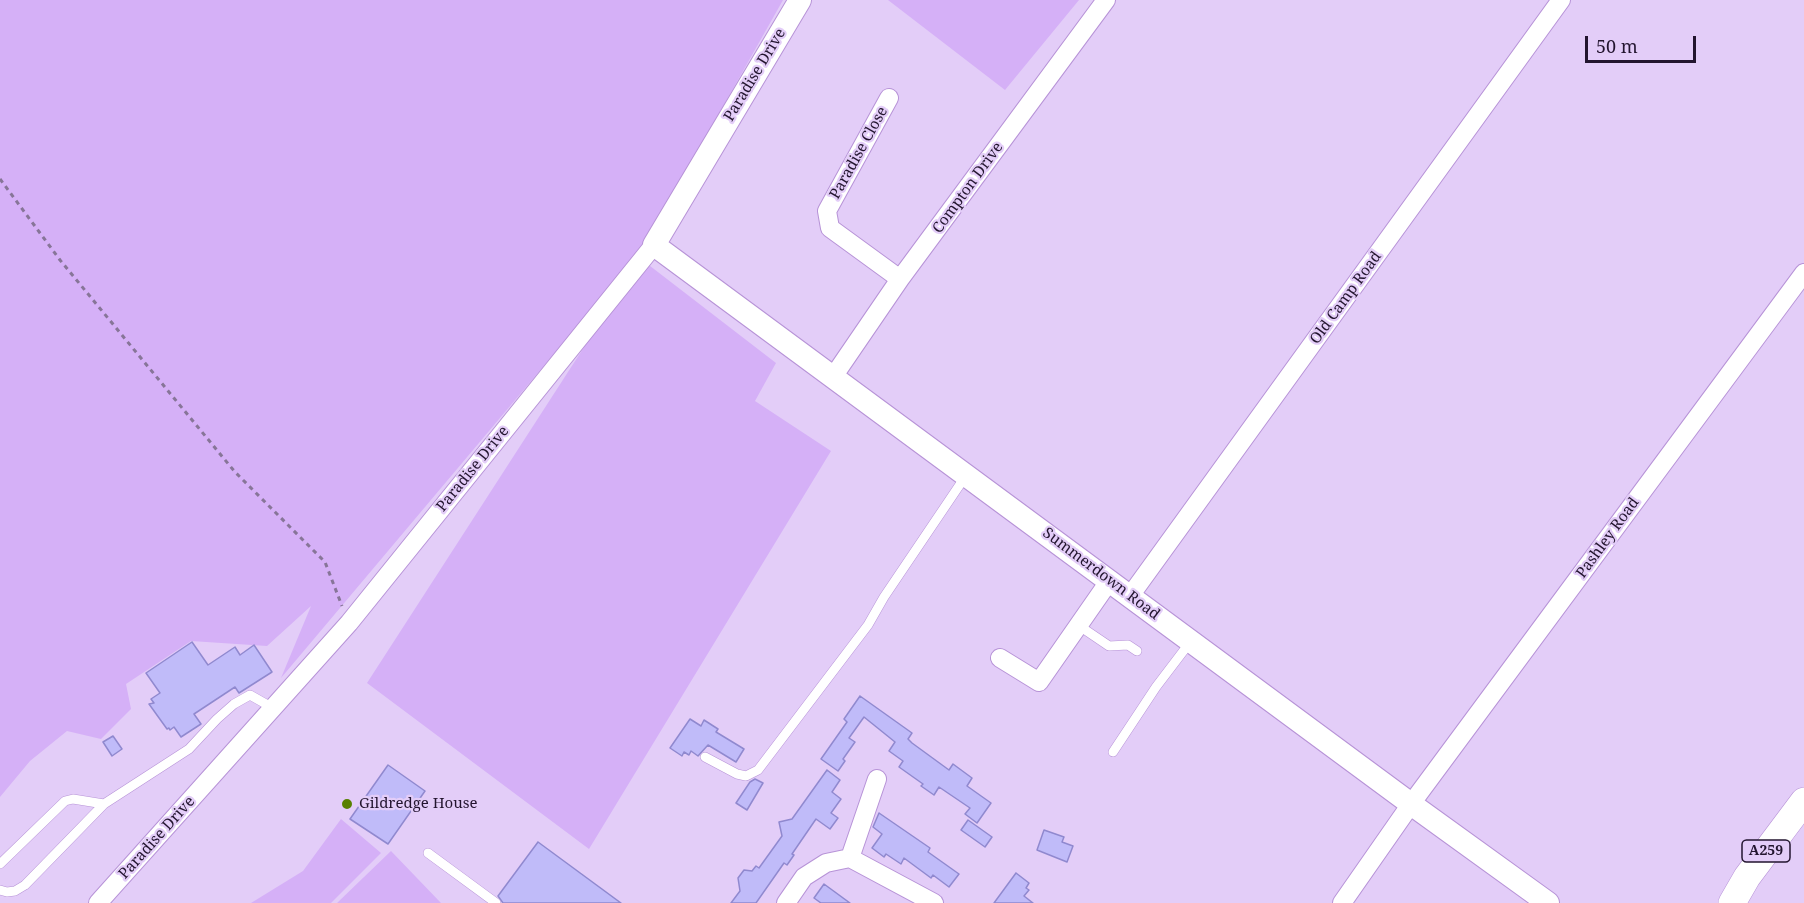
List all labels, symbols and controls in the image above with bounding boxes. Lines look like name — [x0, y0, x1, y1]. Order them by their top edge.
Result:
scale bar — [1588, 24, 1699, 62]
street label: Paradise Drive — [720, 25, 790, 125]
text: 50 m — [1596, 34, 1638, 58]
street label: Paradise Close — [826, 104, 892, 202]
street label: Compton Drive — [929, 139, 1007, 237]
street label: Old Camp Road — [1306, 248, 1386, 348]
street label: Paradise Drive — [433, 423, 513, 515]
street label: Pashley Road — [1573, 494, 1643, 582]
street label: Summerdown Road — [1039, 524, 1163, 624]
street label: Paradise Drive — [115, 793, 199, 883]
place label: Gildredge House — [359, 795, 478, 813]
marker: Gildredge House — [340, 797, 354, 811]
road number: A259 — [1742, 840, 1790, 862]

